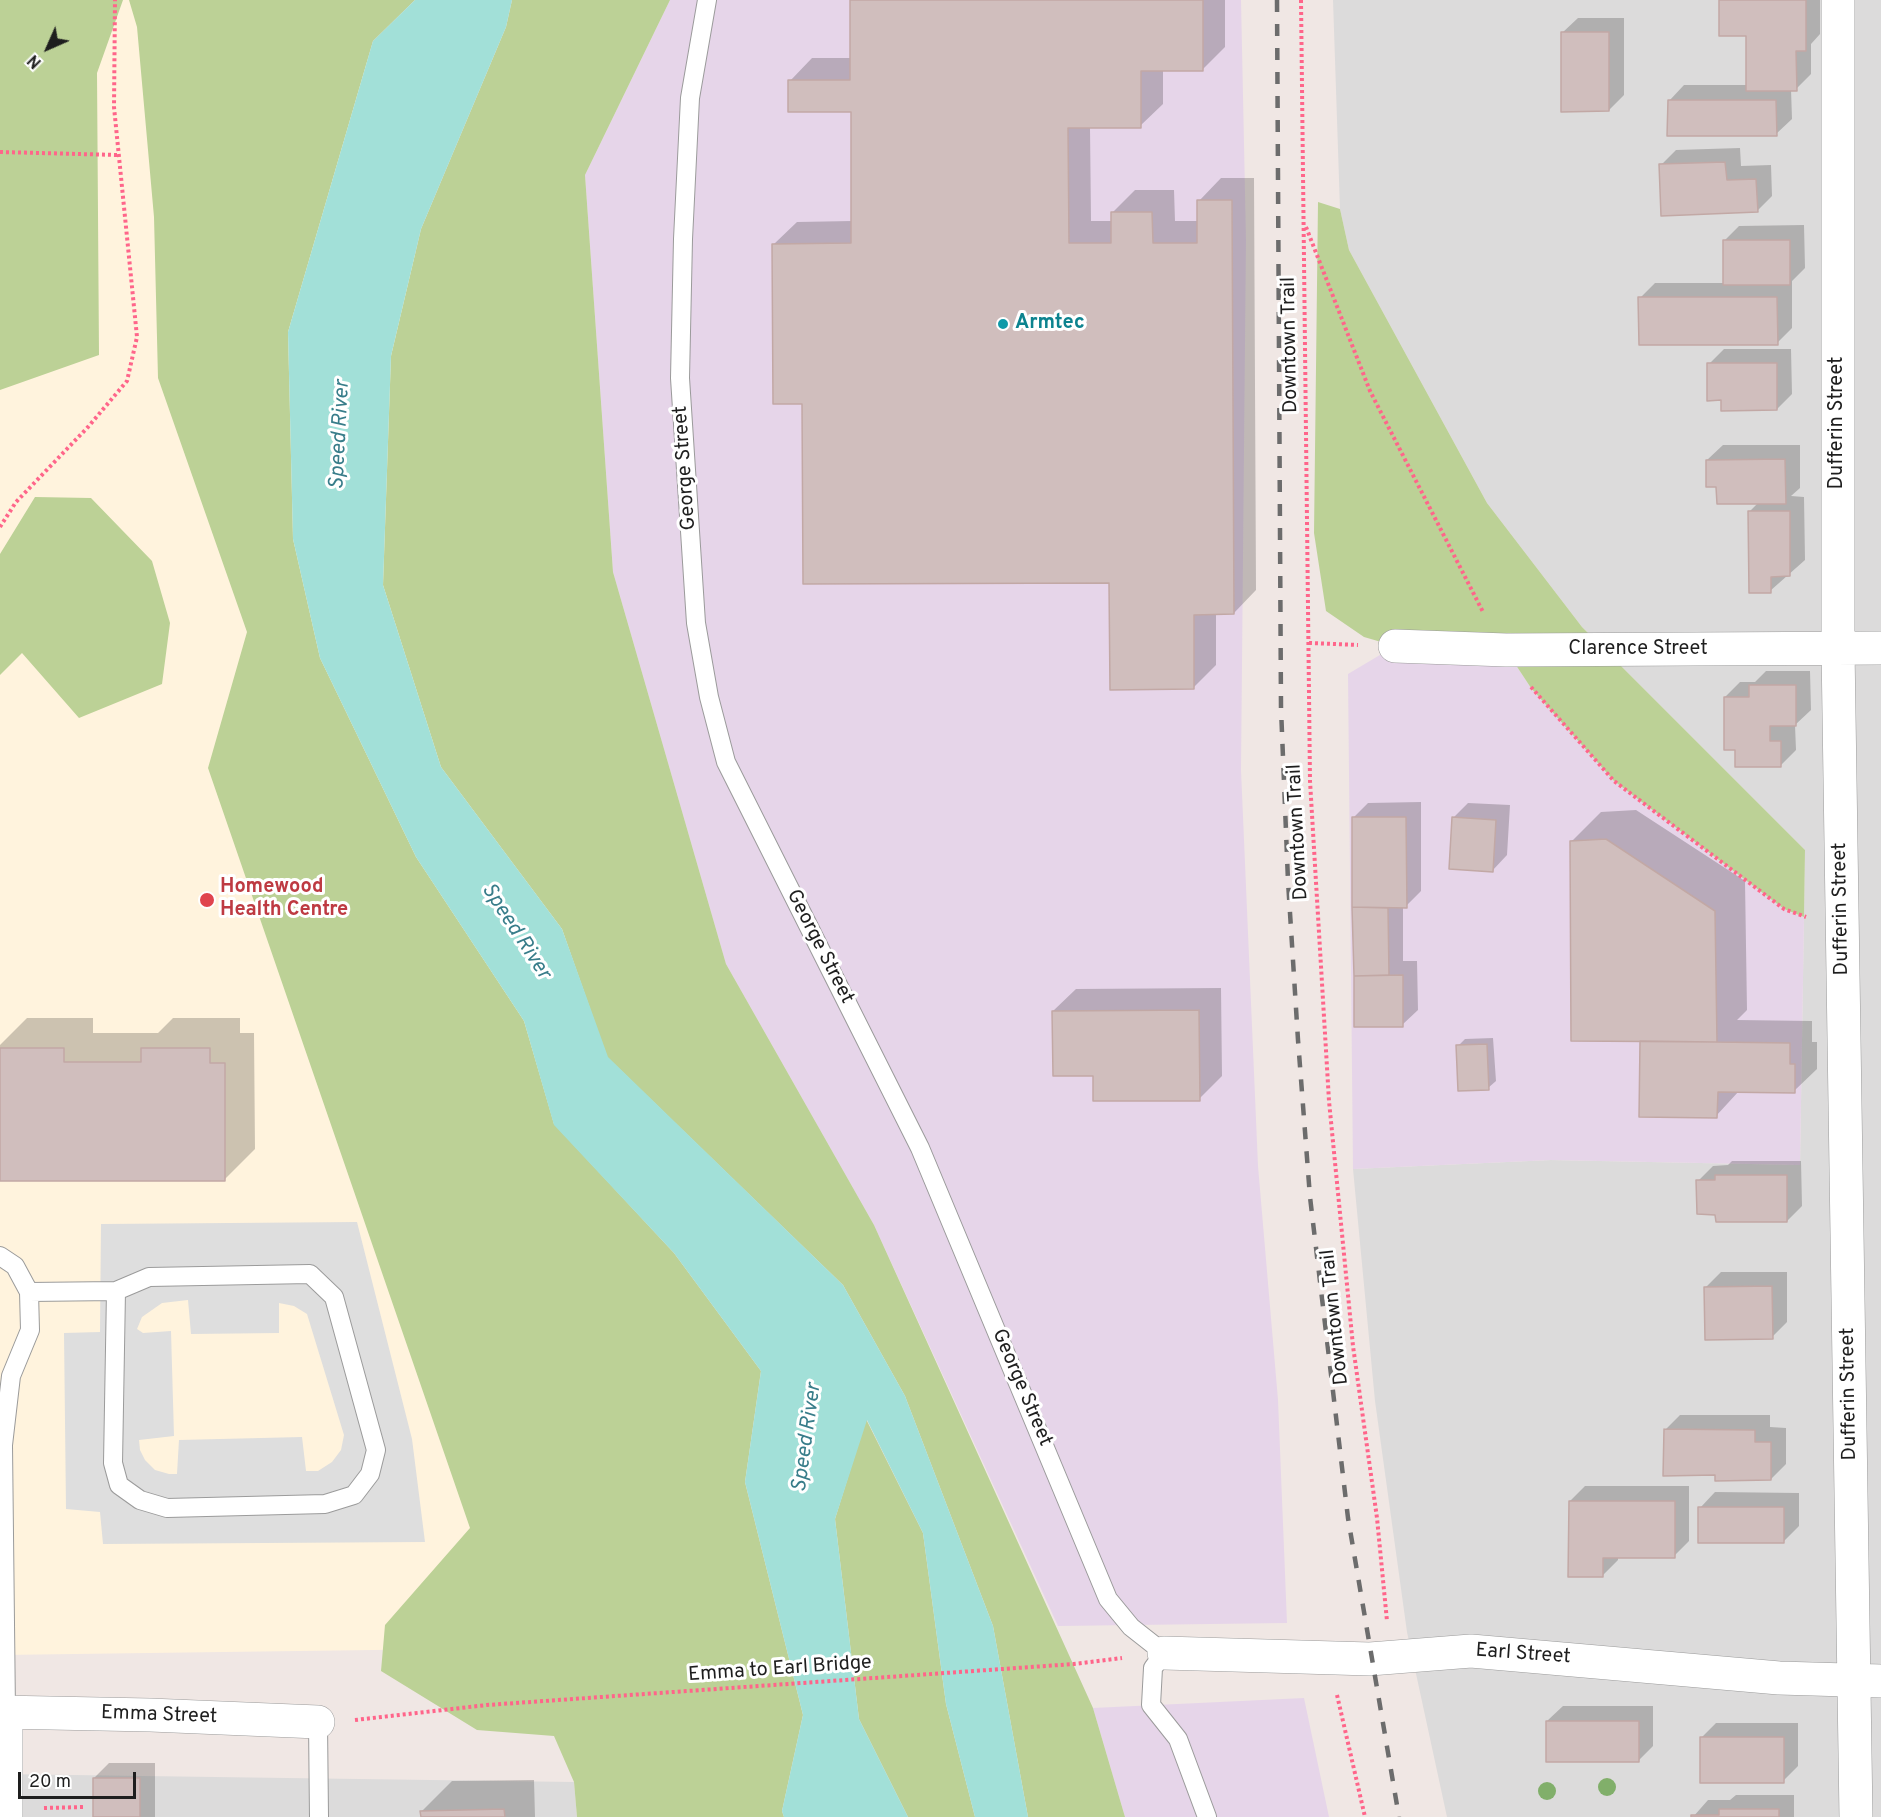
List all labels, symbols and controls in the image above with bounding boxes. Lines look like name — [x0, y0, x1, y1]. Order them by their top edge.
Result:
north arrow — [18, 18, 78, 78]
text: N — [24, 50, 46, 72]
street label: Downtown Trail — [1278, 277, 1304, 413]
place label: Armtec — [1015, 312, 1085, 336]
marker: Armtec — [996, 317, 1010, 331]
street label: Dufferin Street — [1826, 356, 1850, 490]
water label: Speed River — [326, 380, 356, 490]
street label: George Street — [670, 405, 702, 531]
street label: Clarence Street — [1568, 638, 1708, 662]
street label: Downtown Trail — [1283, 763, 1315, 901]
street label: Dufferin Street — [1829, 842, 1855, 976]
place label: Homewood Health Centre — [220, 876, 348, 923]
water label: Speed River — [475, 879, 555, 985]
street label: George Street — [780, 886, 858, 1008]
marker: Homewood Health Centre — [198, 891, 216, 909]
street label: Downtown Trail — [1317, 1248, 1355, 1386]
street label: George Street — [986, 1326, 1056, 1450]
street label: Dufferin Street — [1837, 1327, 1863, 1461]
water label: Speed River — [788, 1382, 828, 1494]
street label: Earl Street — [1475, 1640, 1571, 1670]
street label: Emma to Earl Bridge — [687, 1652, 873, 1688]
street label: Emma Street — [100, 1702, 218, 1730]
scale bar — [21, 1760, 140, 1798]
text: 20 m — [29, 1771, 71, 1794]

